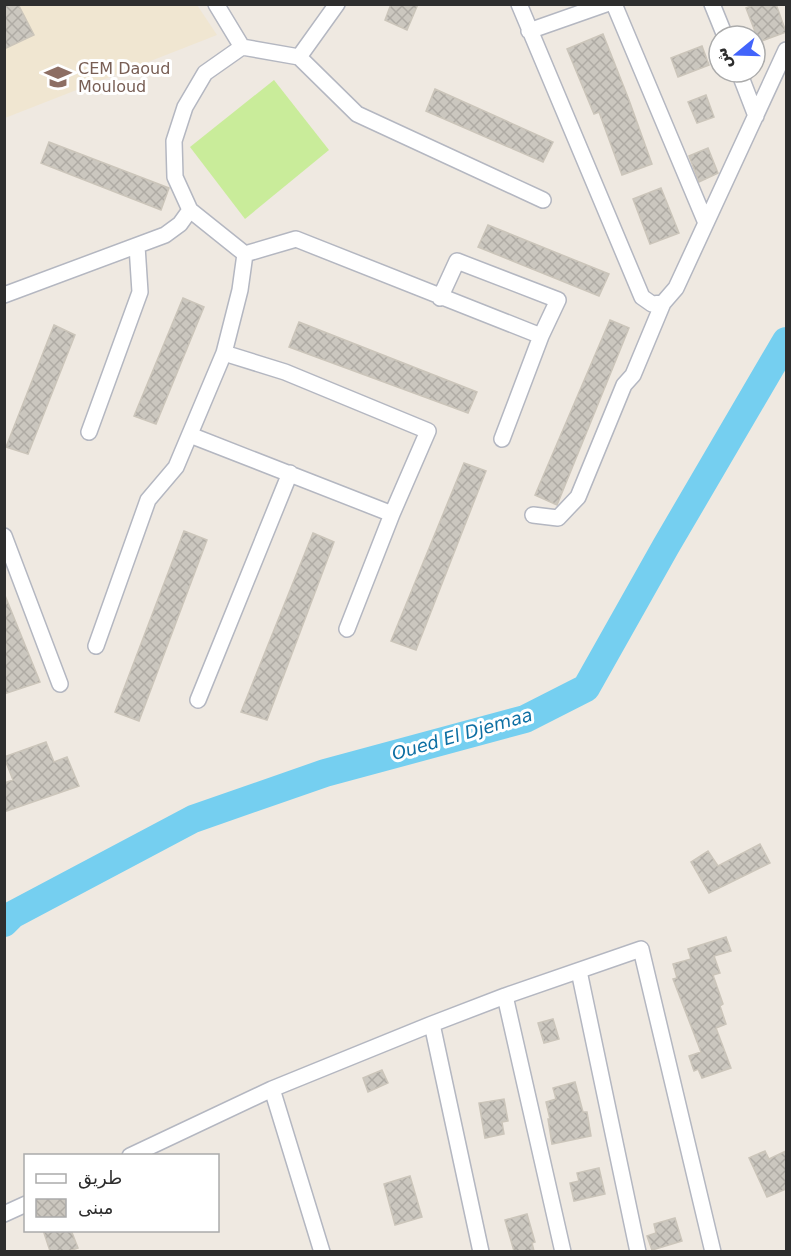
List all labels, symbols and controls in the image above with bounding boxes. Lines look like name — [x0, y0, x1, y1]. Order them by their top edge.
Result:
north arrow — [707, 24, 767, 84]
text: ش — [711, 45, 736, 72]
place label: CEM Daoud Mouloud — [78, 59, 170, 96]
school or university icon: CEM Daoud Mouloud — [43, 62, 73, 92]
water label: Oued El Djemaa — [389, 704, 535, 764]
legend — [24, 1154, 219, 1232]
text: طريق — [78, 1167, 122, 1189]
text: مبنى — [78, 1197, 114, 1218]

